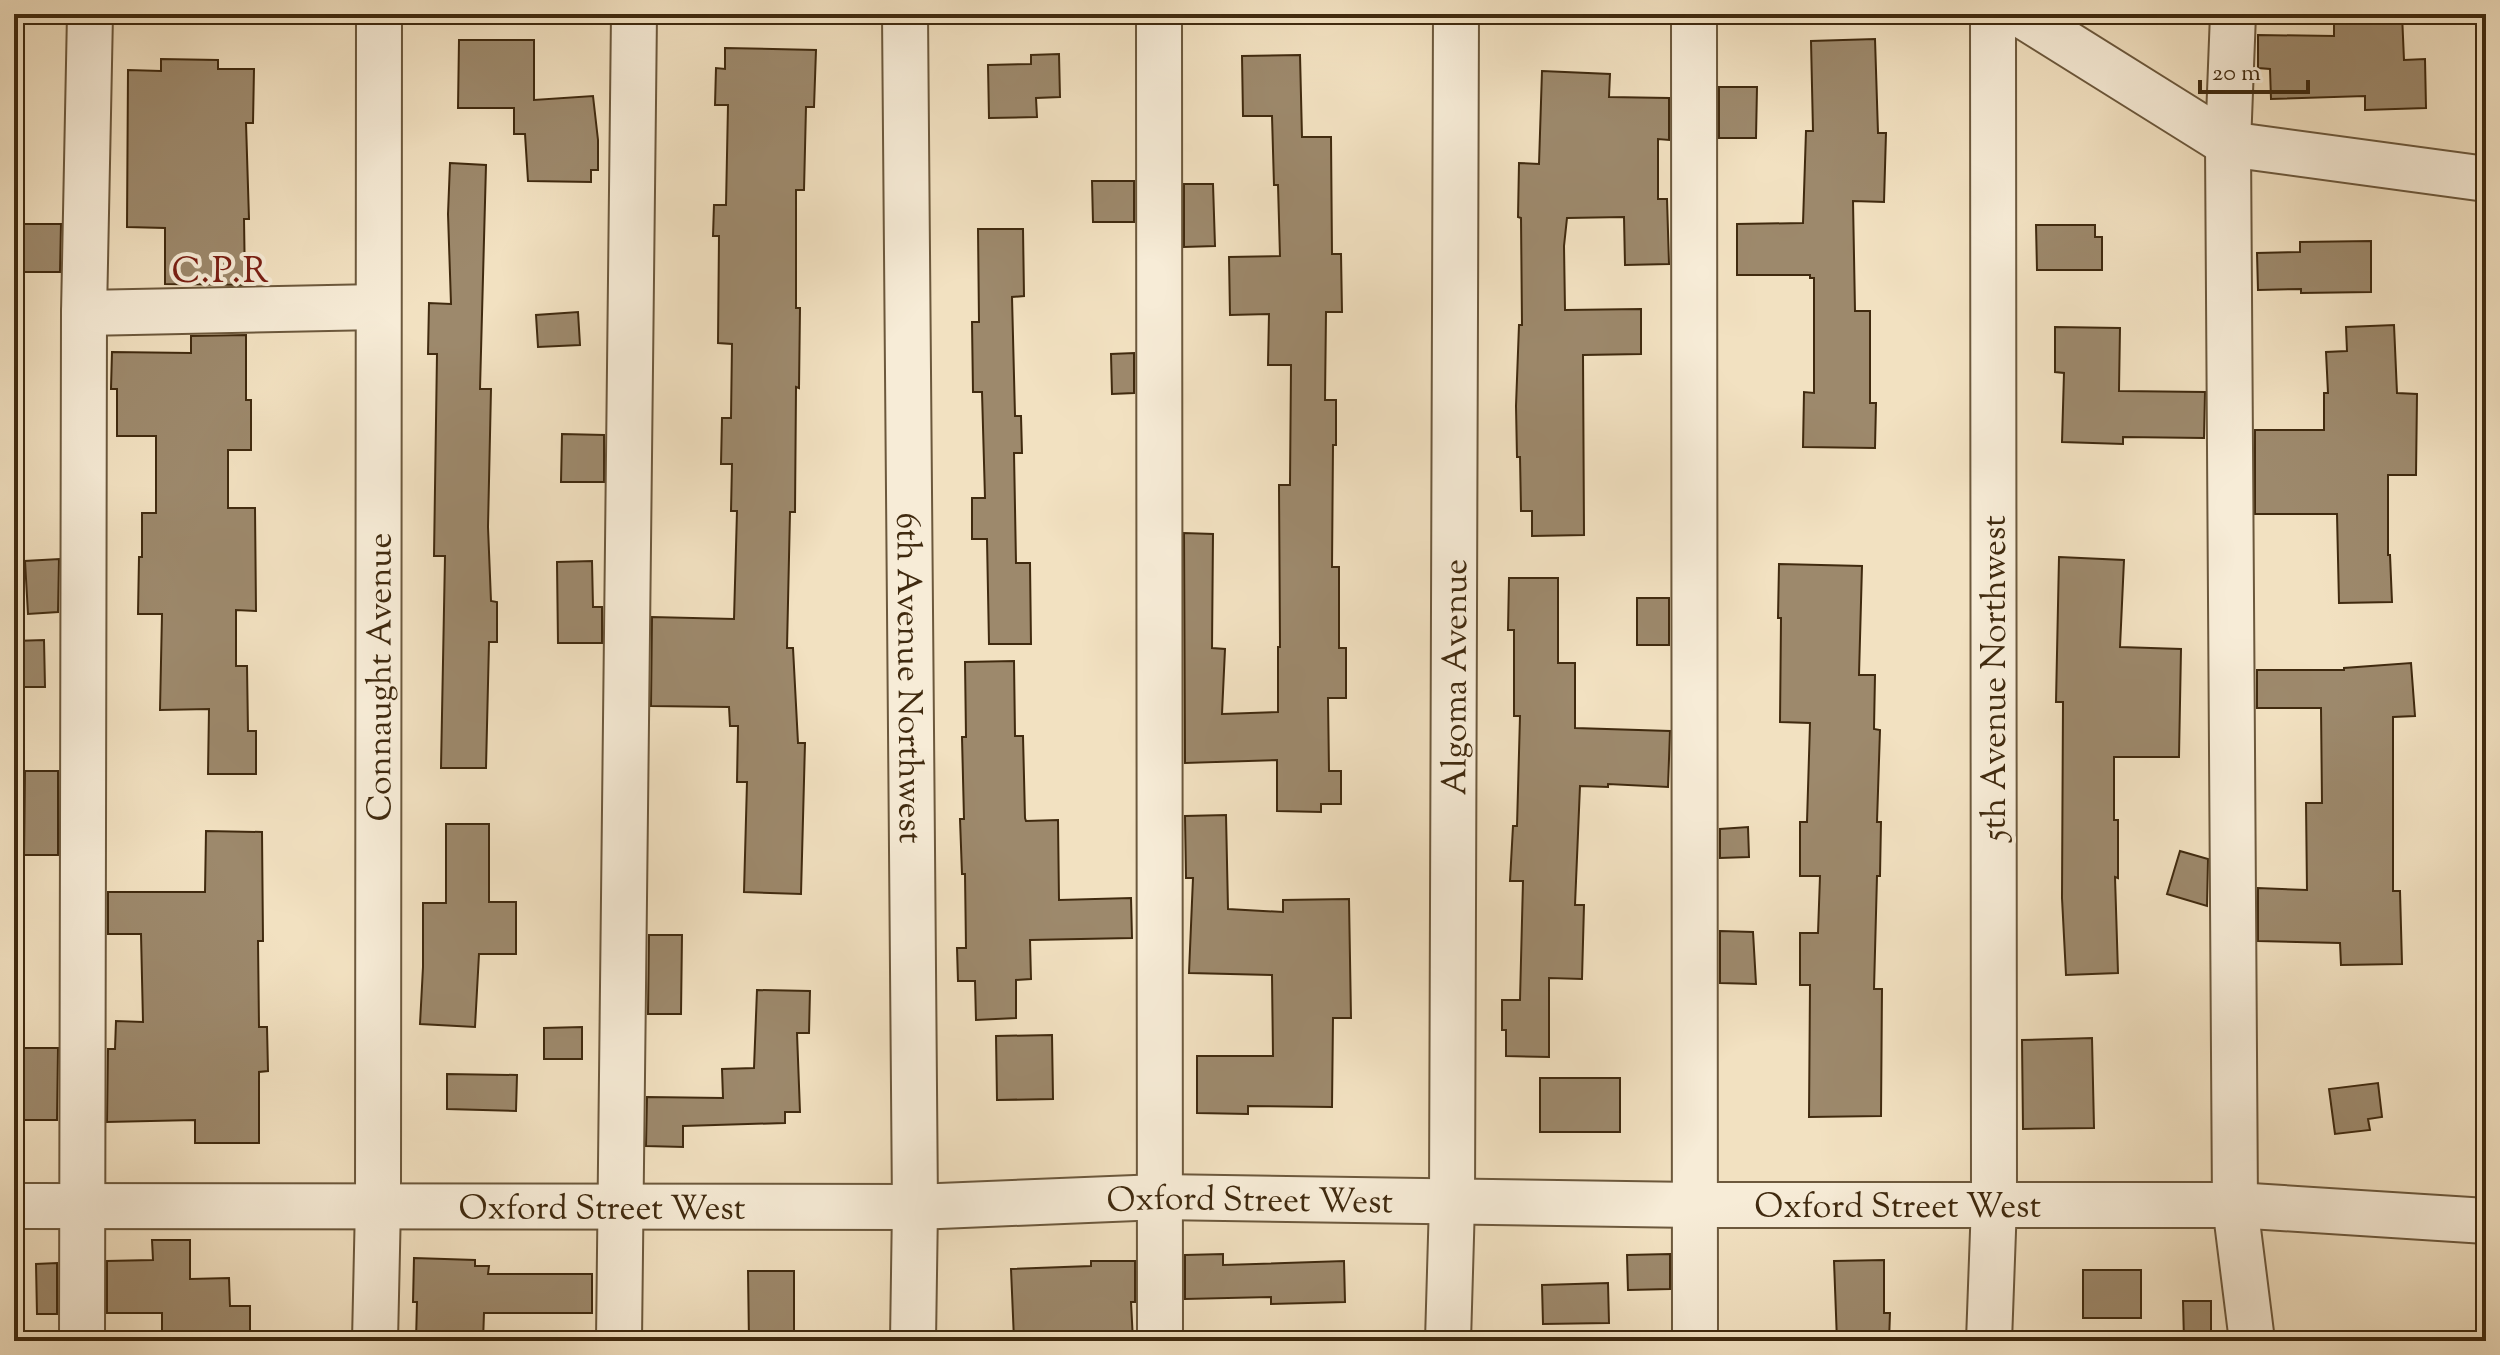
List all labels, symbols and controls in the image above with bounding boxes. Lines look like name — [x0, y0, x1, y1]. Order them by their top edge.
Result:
scale bar — [2200, 44, 2308, 94]
text: 20 m — [2212, 57, 2261, 91]
district label: C.P.R — [171, 247, 271, 299]
street label: 6th Avenue Northwest — [881, 512, 933, 844]
street label: 5th Avenue Northwest — [1972, 515, 2021, 843]
street label: Connaught Avenue — [357, 533, 407, 821]
street label: Algoma Avenue — [1432, 559, 1482, 795]
street label: Oxford Street West — [1106, 1176, 1394, 1228]
street label: Oxford Street West — [1754, 1184, 2041, 1233]
street label: Oxford Street West — [459, 1185, 746, 1235]

